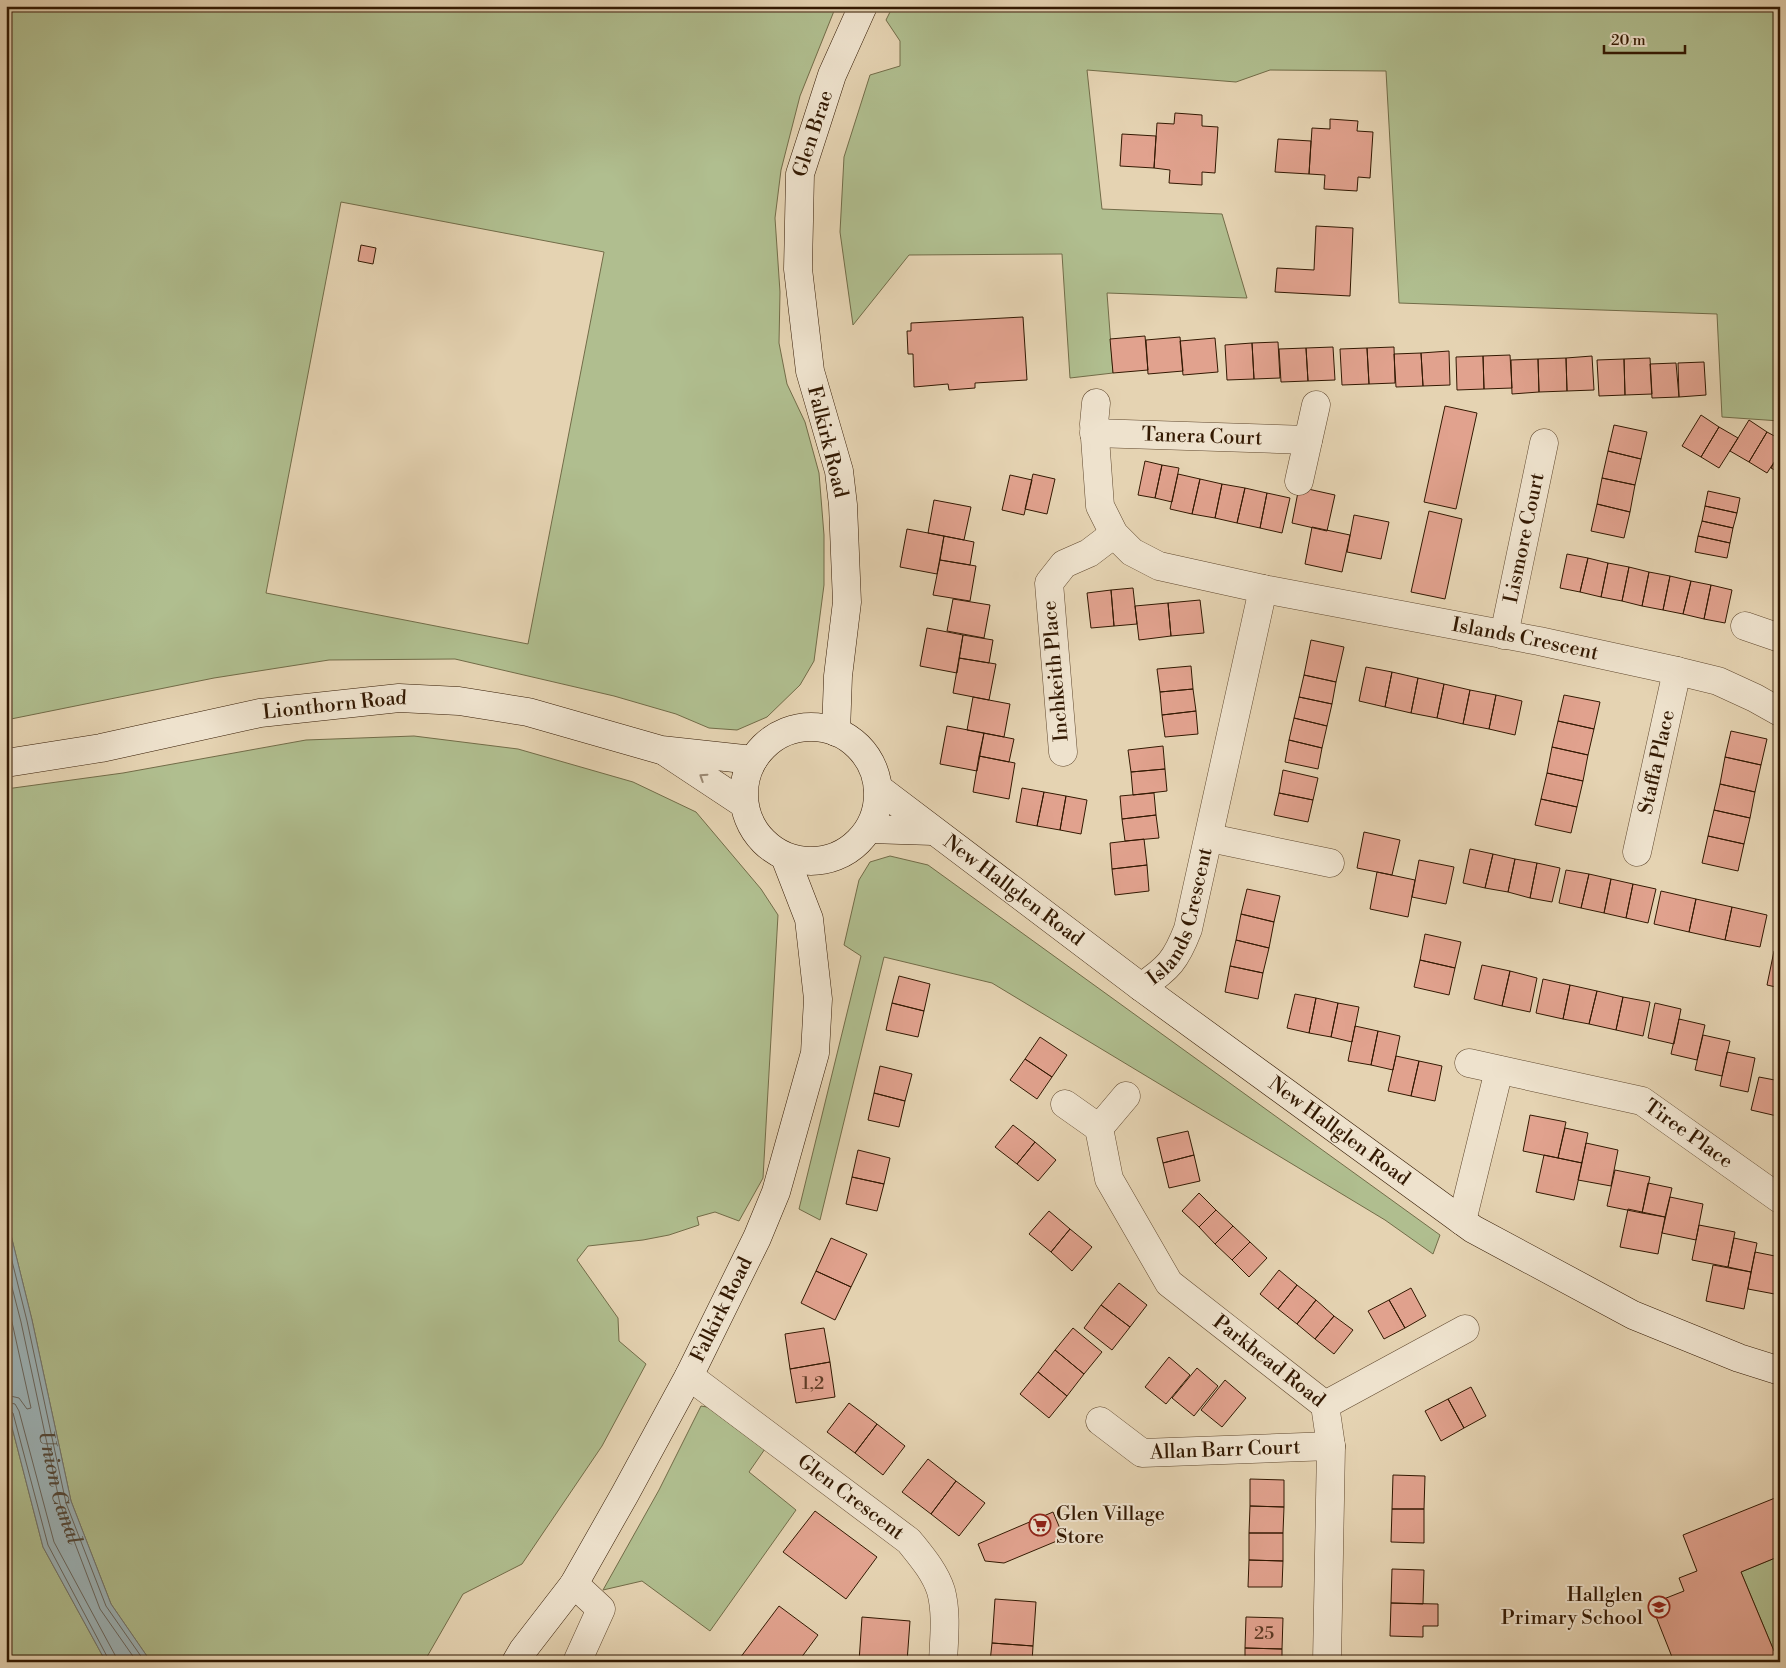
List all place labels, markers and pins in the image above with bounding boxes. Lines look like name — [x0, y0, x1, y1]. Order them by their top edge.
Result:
place label: Glen Village Store — [1056, 1502, 1165, 1550]
supermarket icon: Glen Village Store — [1028, 1513, 1052, 1537]
place label: Hallglen Primary School — [1501, 1583, 1643, 1631]
school or university icon: Hallglen Primary School — [1647, 1595, 1671, 1619]

